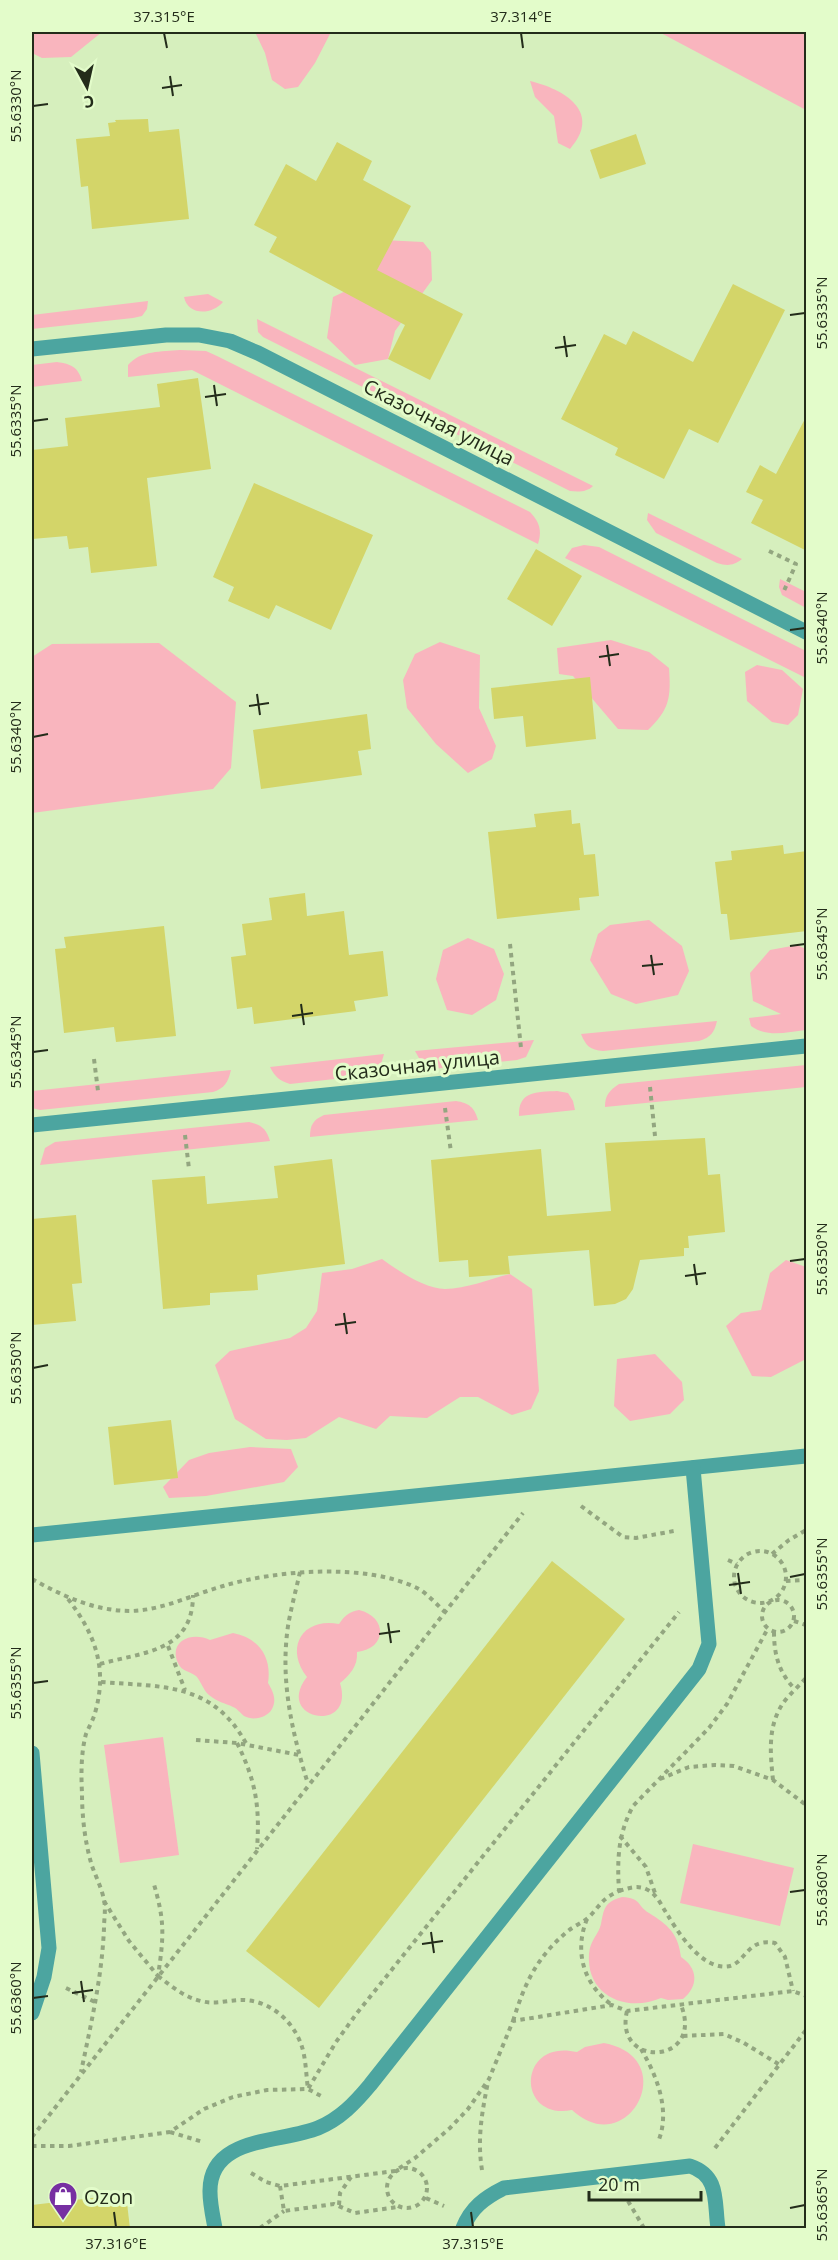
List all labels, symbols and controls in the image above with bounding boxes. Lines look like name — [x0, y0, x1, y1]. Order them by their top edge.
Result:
text: 37.315°E — [133, 6, 195, 26]
text: 37.314°E — [490, 6, 552, 26]
north arrow — [57, 57, 117, 117]
text: 55.6330°N — [5, 69, 25, 143]
text: С — [83, 90, 96, 113]
text: 55.6335°N — [811, 276, 831, 350]
street label: Сказочная улица — [359, 372, 519, 472]
text: 55.6335°N — [5, 384, 25, 458]
text: 55.6340°N — [811, 591, 831, 665]
text: 55.6340°N — [5, 700, 25, 774]
text: 55.6345°N — [811, 907, 831, 981]
text: 55.6345°N — [5, 1015, 25, 1089]
street label: Сказочная улица — [333, 1043, 501, 1087]
text: 55.6350°N — [811, 1222, 831, 1296]
text: 55.6350°N — [5, 1331, 25, 1405]
text: 55.6355°N — [811, 1537, 831, 1611]
text: 55.6355°N — [5, 1646, 25, 1720]
text: 55.6360°N — [811, 1853, 831, 1927]
text: 55.6360°N — [5, 1961, 25, 2035]
scale bar — [589, 2164, 702, 2202]
text: 55.6365°N — [811, 2168, 831, 2242]
text: 20 m — [598, 2172, 640, 2196]
shop icon: Ozon — [47, 2180, 79, 2222]
place label: Ozon — [84, 2183, 133, 2210]
text: 37.316°E — [85, 2233, 147, 2253]
text: 37.315°E — [442, 2233, 504, 2253]

